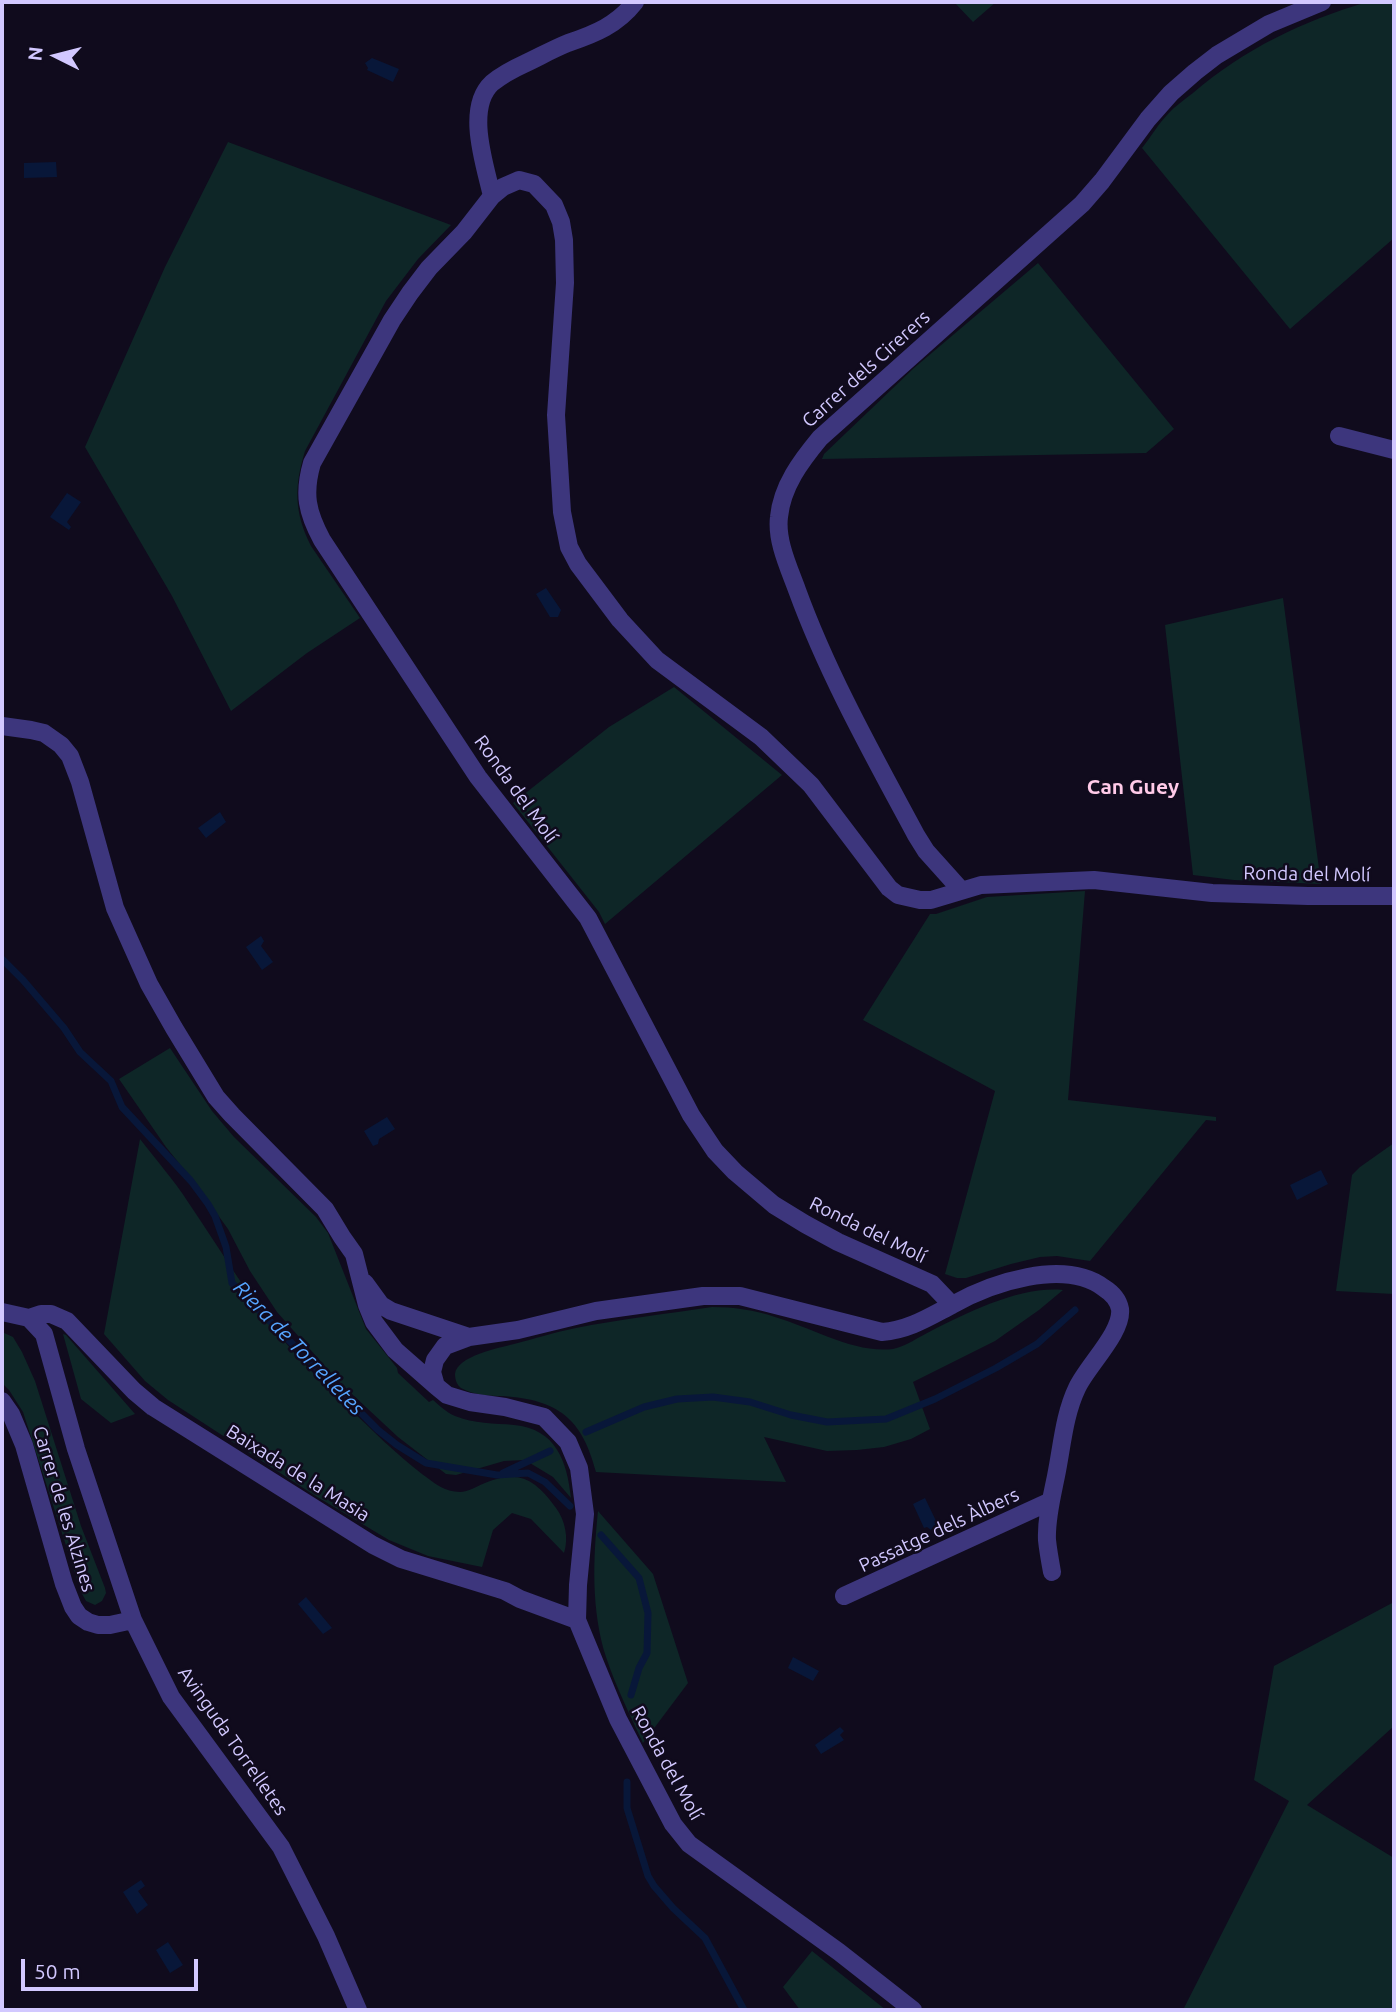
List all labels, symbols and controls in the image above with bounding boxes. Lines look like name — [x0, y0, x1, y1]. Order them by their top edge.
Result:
north arrow — [21, 21, 91, 91]
text: N — [23, 46, 47, 62]
street label: Carrer dels Cirerers — [797, 306, 935, 432]
street label: Ronda del Molí — [469, 731, 563, 847]
district label: Can Guey — [1087, 774, 1179, 800]
street label: Ronda del Molí — [1243, 861, 1371, 887]
street label: Ronda del Molí — [806, 1192, 930, 1268]
water label: Riera de Torrelletes — [228, 1275, 370, 1421]
street label: Baixada de la Masia — [222, 1420, 374, 1526]
street label: Carrer de les Alzines — [28, 1423, 100, 1595]
street label: Passatge dels Àlbers — [855, 1483, 1023, 1577]
street label: Avinguda Torrelletes — [173, 1662, 293, 1820]
street label: Ronda del Molí — [626, 1702, 708, 1824]
scale bar — [24, 1946, 201, 1990]
text: 50 m — [34, 1959, 81, 1983]

